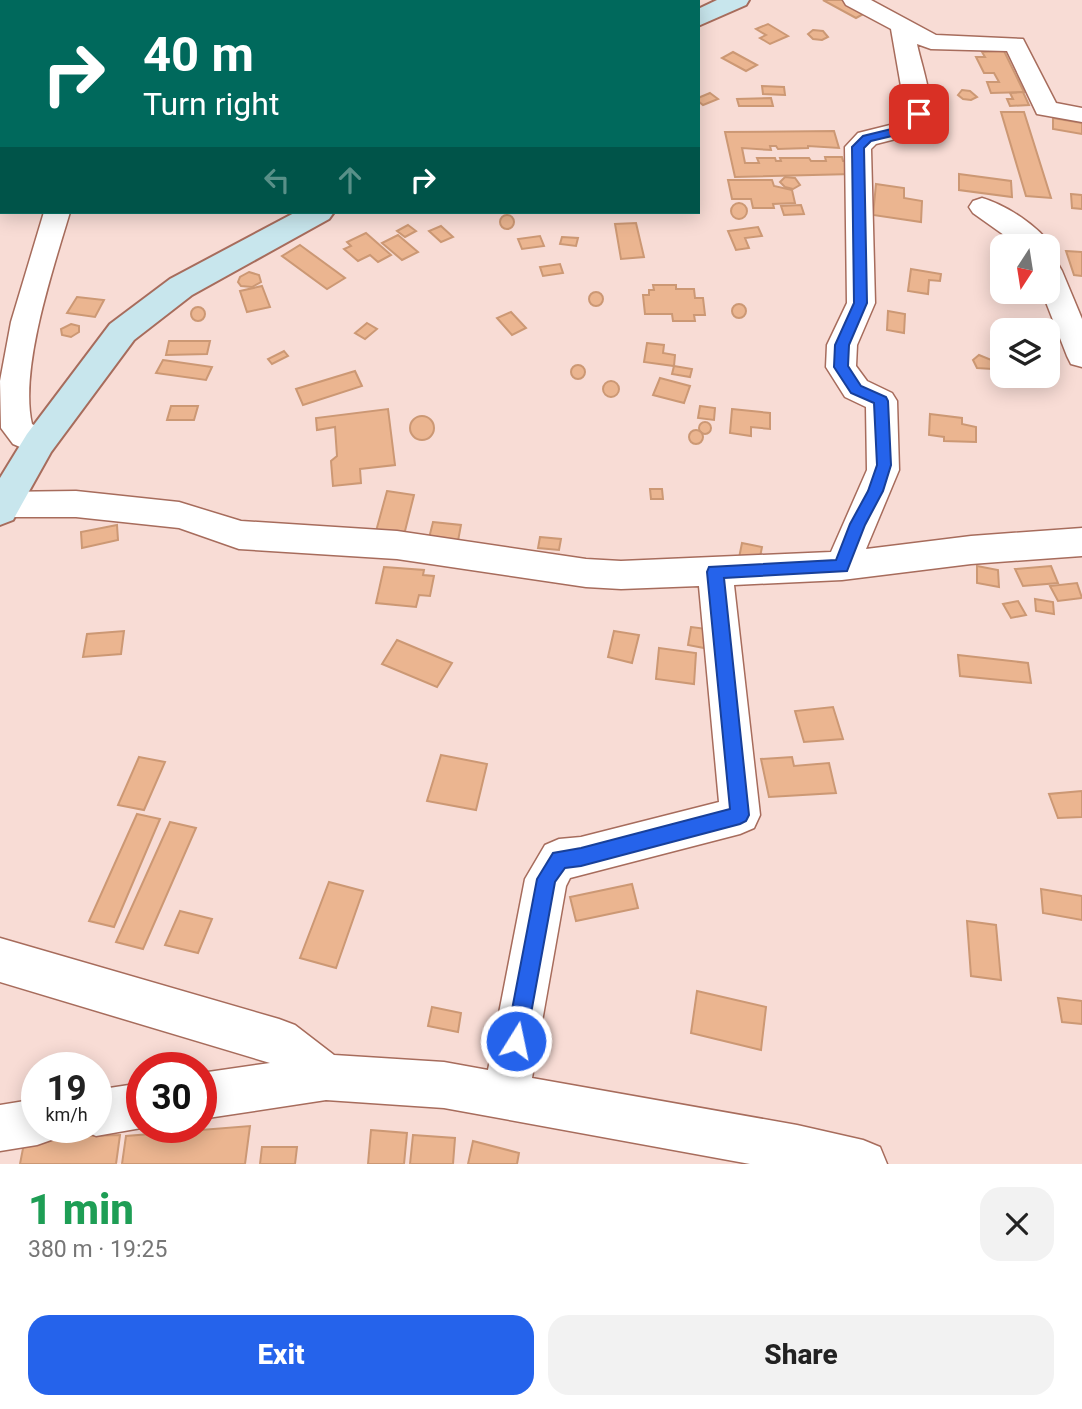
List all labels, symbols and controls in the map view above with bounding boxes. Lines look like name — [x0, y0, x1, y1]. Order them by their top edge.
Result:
text: 40 m — [143, 26, 254, 83]
icon: right — [28, 28, 119, 119]
pin — [889, 84, 949, 144]
text: Turn right — [143, 85, 279, 123]
icon: arrive — [900, 95, 938, 133]
icon: left — [258, 161, 296, 199]
icon: ahead — [331, 161, 369, 199]
icon: right — [404, 161, 442, 199]
north arrow — [990, 234, 1060, 304]
map controls — [990, 234, 1060, 388]
button: layers — [990, 318, 1060, 388]
position arrow — [479, 1004, 553, 1078]
speed limit sign: 30 — [126, 1052, 217, 1143]
text: 19 — [46, 1068, 87, 1109]
text: km/h — [45, 1104, 88, 1125]
text: 1 min — [28, 1185, 134, 1234]
button: close — [980, 1187, 1054, 1261]
text: 380 m · 19:25 — [28, 1236, 167, 1263]
button: Exit — [28, 1315, 534, 1395]
button: Share — [548, 1315, 1054, 1395]

